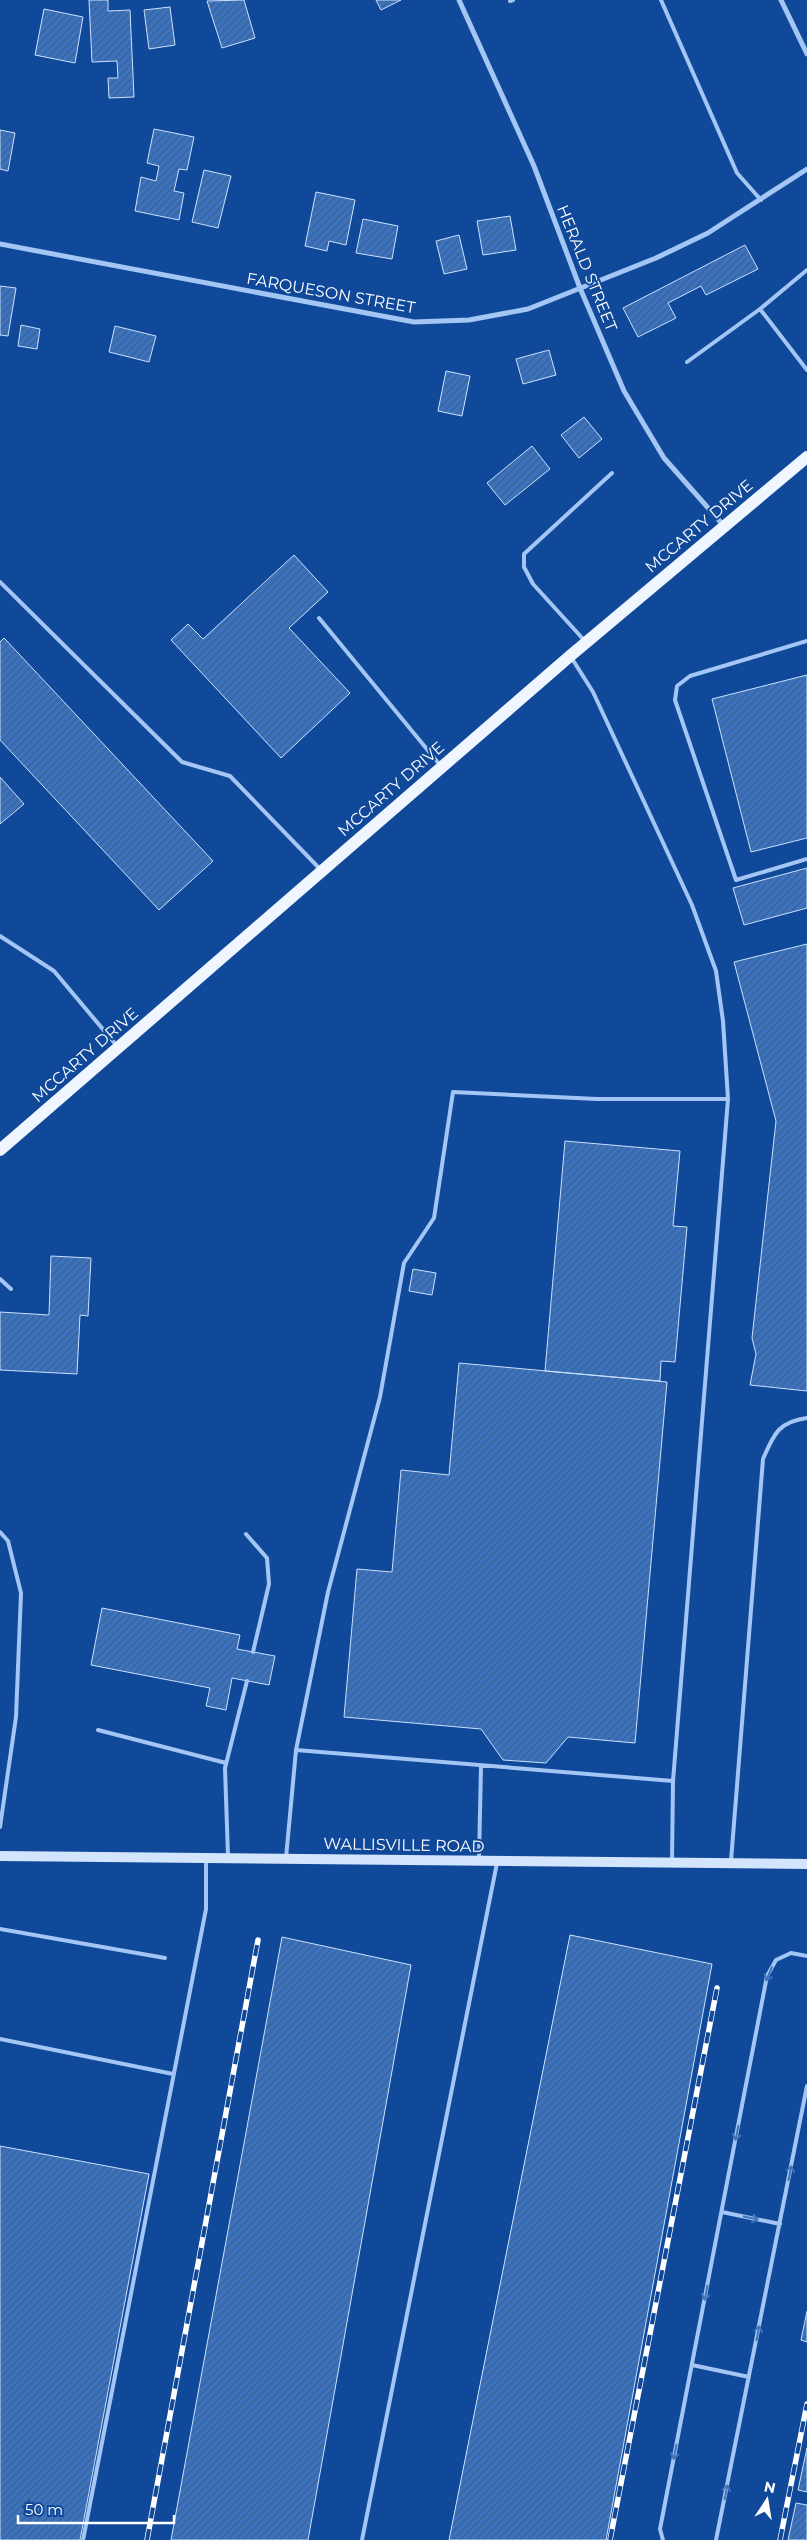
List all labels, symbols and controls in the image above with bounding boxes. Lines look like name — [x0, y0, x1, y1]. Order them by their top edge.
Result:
street label: HERALD STREET — [553, 202, 621, 335]
street label: FARQUESON STREET — [245, 269, 418, 317]
street label: MCCARTY DRIVE — [641, 476, 757, 576]
street label: MCCARTY DRIVE — [334, 738, 448, 840]
street label: MCCARTY DRIVE — [28, 1004, 142, 1106]
street label: WALLISVILLE ROAD — [323, 1834, 485, 1856]
one-way arrow — [764, 1966, 774, 1981]
one-way arrow — [731, 2125, 741, 2141]
one-way arrow — [785, 2166, 795, 2182]
one-way arrow — [742, 2213, 758, 2223]
one-way arrow — [700, 2284, 710, 2300]
one-way arrow — [754, 2325, 763, 2341]
one-way arrow — [669, 2444, 679, 2460]
north arrow — [742, 2475, 792, 2525]
text: N — [762, 2477, 777, 2497]
one-way arrow — [722, 2485, 731, 2501]
scale bar — [18, 2492, 174, 2524]
text: 50 m — [25, 2500, 63, 2519]

